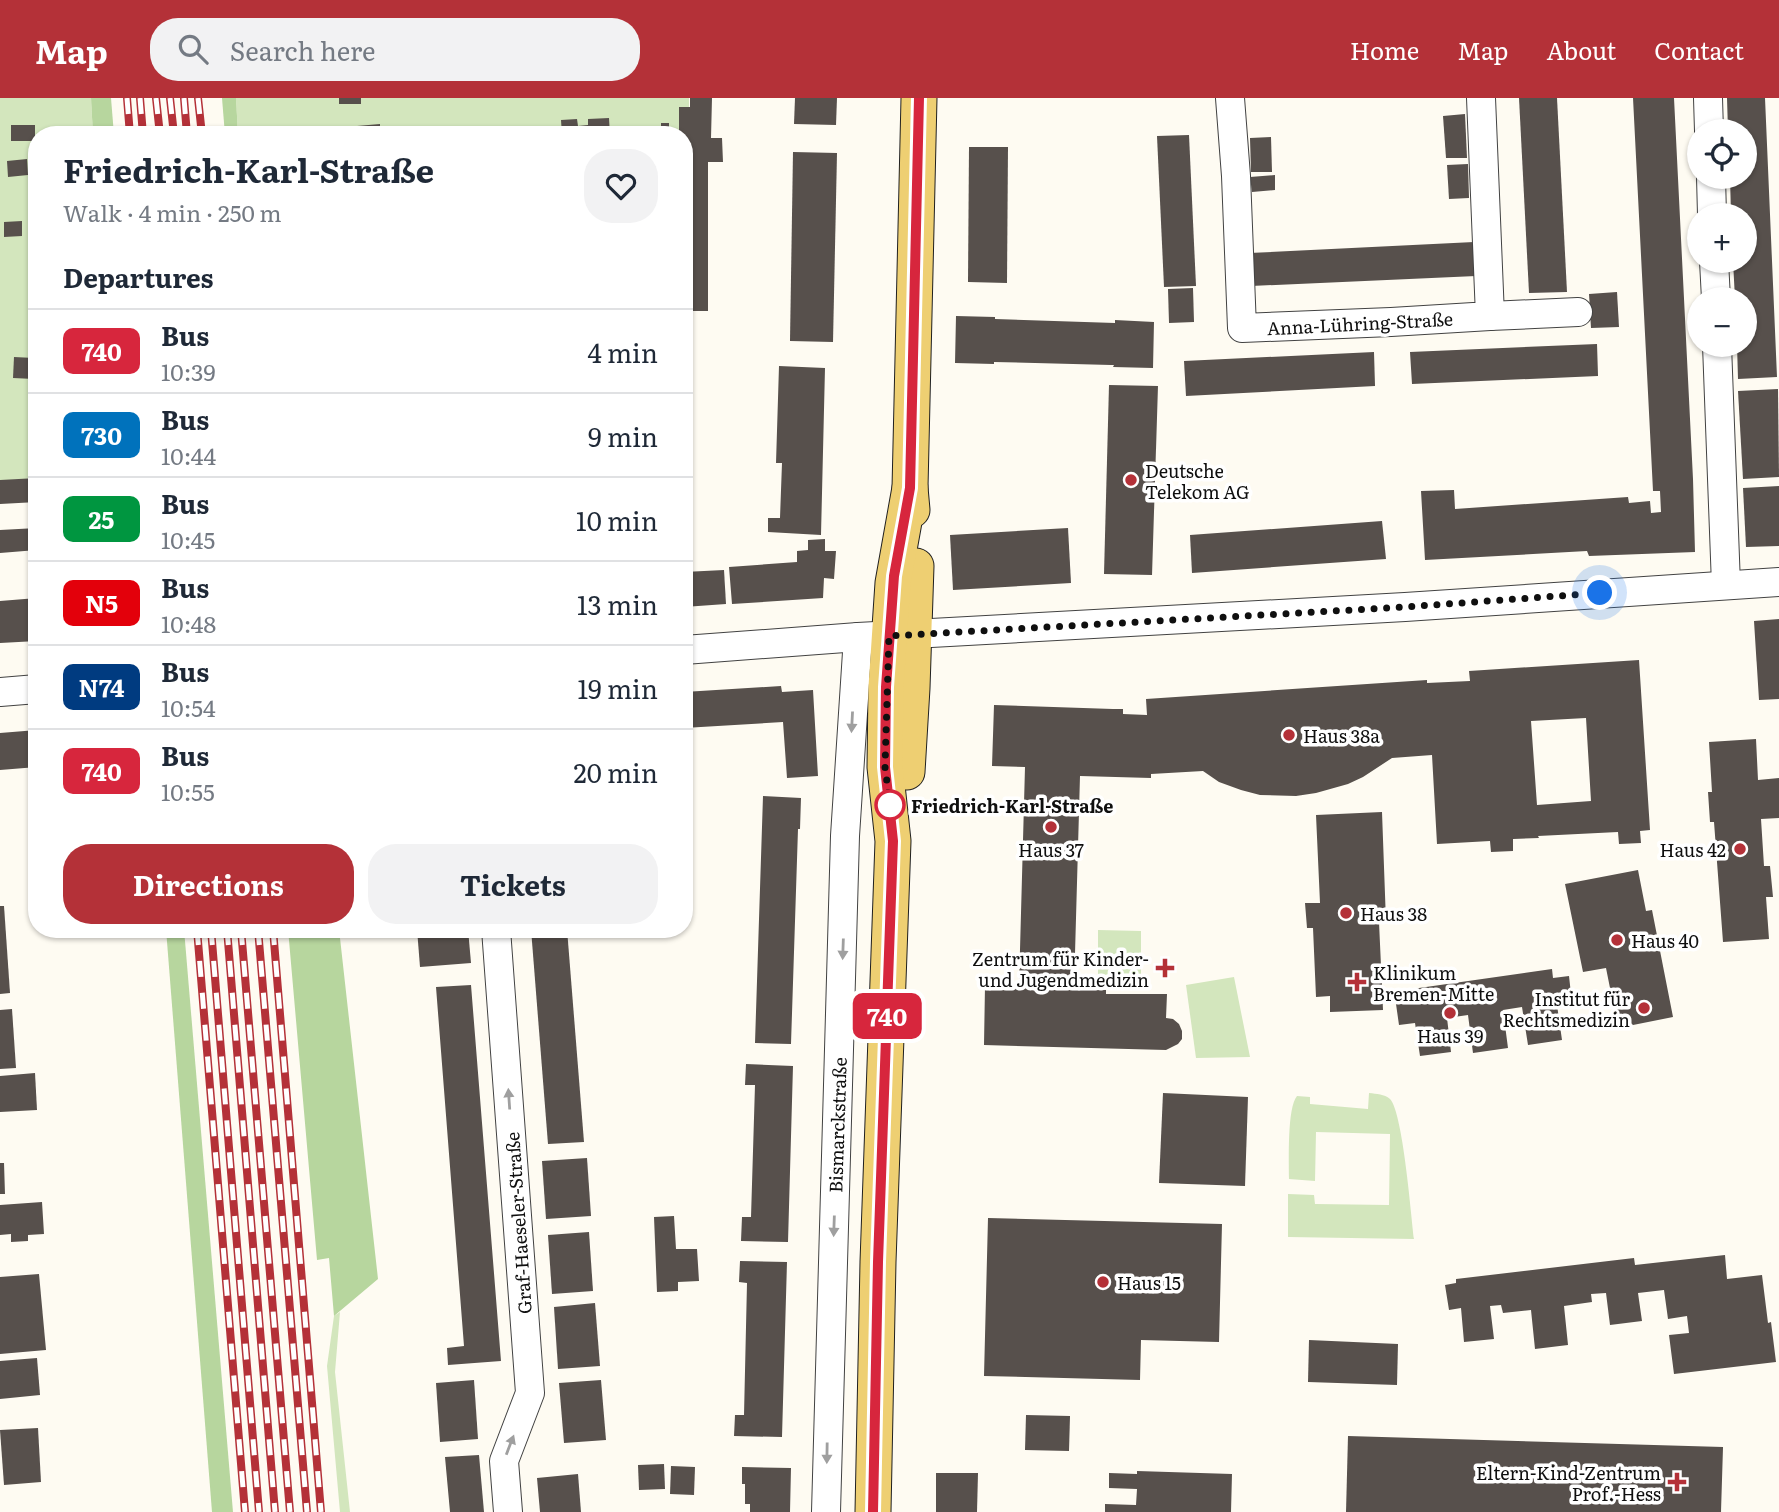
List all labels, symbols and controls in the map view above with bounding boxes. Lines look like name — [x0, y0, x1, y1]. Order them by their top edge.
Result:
search box — [150, 18, 640, 81]
text: Map — [35, 25, 108, 74]
icon: search — [174, 30, 212, 68]
text: Search here — [230, 30, 376, 69]
text: Home — [1350, 32, 1419, 67]
text: Map — [1457, 32, 1508, 67]
text: About — [1546, 32, 1616, 67]
text: Contact — [1654, 32, 1744, 67]
map controls — [1687, 119, 1757, 357]
button: locate — [1687, 119, 1757, 189]
text: Friedrich-Karl-Straße — [63, 144, 434, 193]
button: heart — [584, 149, 658, 223]
text: Walk · 4 min · 250 m — [63, 195, 282, 229]
button: + — [1687, 203, 1757, 273]
text: Departures — [63, 257, 214, 296]
button: − — [1687, 287, 1757, 357]
street label: Anna-Lühring-Straße — [1266, 305, 1454, 341]
text: Bus — [161, 315, 209, 354]
text: 4 min — [587, 332, 658, 371]
text: 740 — [81, 333, 122, 368]
text: 10:39 — [161, 354, 216, 388]
text: Bus — [161, 399, 209, 438]
text: 9 min — [588, 416, 658, 455]
text: 730 — [81, 417, 122, 452]
text: 10:44 — [161, 438, 216, 472]
place label: Deutsche Telekom AG — [1145, 457, 1250, 505]
marker: Deutsche Telekom AG — [1123, 472, 1139, 488]
text: Bus — [161, 483, 209, 522]
text: 10 min — [576, 500, 658, 539]
text: 25 — [89, 501, 114, 536]
text: 10:45 — [161, 522, 215, 556]
text: Bus — [161, 567, 209, 606]
your location — [1582, 575, 1617, 610]
text: 13 min — [577, 584, 658, 623]
text: N5 — [85, 585, 118, 620]
text: 10:48 — [161, 606, 216, 640]
text: Bus — [161, 651, 209, 690]
text: 19 min — [578, 668, 658, 707]
text: N74 — [79, 669, 124, 704]
text: 10:54 — [161, 690, 216, 724]
one-way arrow — [846, 711, 857, 733]
place label: Haus 38a — [1303, 722, 1380, 749]
marker: Haus 38a — [1281, 727, 1297, 743]
text: Bus — [161, 735, 209, 774]
text: 20 min — [573, 752, 658, 791]
text: 740 — [81, 753, 122, 788]
text: 10:55 — [161, 774, 215, 808]
marker: Friedrich-Karl-Straße — [875, 790, 905, 820]
place label: Friedrich-Karl-Straße — [911, 792, 1114, 819]
marker: Haus 37 — [1043, 819, 1059, 835]
place label: Haus 37 — [1018, 836, 1084, 863]
place label: Haus 42 — [1659, 836, 1726, 863]
marker: Haus 42 — [1732, 841, 1748, 857]
button: Directions — [63, 844, 354, 924]
button: Tickets — [368, 844, 658, 924]
place label: Haus 38 — [1360, 900, 1427, 927]
marker: Haus 38 — [1338, 905, 1354, 921]
place label: Haus 40 — [1631, 927, 1699, 954]
marker: Haus 40 — [1609, 932, 1625, 948]
one-way arrow — [837, 939, 848, 961]
place label: Zentrum für Kinder- und Jugendmedizin — [972, 945, 1149, 993]
marker: Zentrum für Kinder- und Jugendmedizin — [1155, 958, 1175, 978]
place label: Klinikum Bremen-Mitte — [1373, 959, 1494, 1007]
marker: Klinikum Bremen-Mitte — [1347, 972, 1367, 992]
place label: Institut für Rechtsmedizin — [1503, 985, 1630, 1033]
line badge: 740 — [847, 993, 927, 1039]
text: 740 — [867, 998, 907, 1033]
marker: Institut für Rechtsmedizin — [1636, 1000, 1652, 1016]
marker: Haus 39 — [1442, 1005, 1458, 1021]
place label: Haus 39 — [1417, 1022, 1483, 1049]
street label: Bismarckstraße — [821, 1057, 853, 1193]
one-way arrow — [503, 1088, 514, 1110]
street label: Graf-Haeseler-Straße — [498, 1131, 538, 1315]
one-way arrow — [829, 1215, 840, 1237]
place label: Haus 15 — [1117, 1269, 1181, 1296]
marker: Haus 15 — [1095, 1274, 1111, 1290]
one-way arrow — [505, 1434, 516, 1455]
one-way arrow — [822, 1442, 833, 1464]
place label: Eltern-Kind-Zentrum Prof.-Hess — [1476, 1459, 1661, 1507]
marker: Eltern-Kind-Zentrum Prof.-Hess — [1667, 1472, 1687, 1492]

